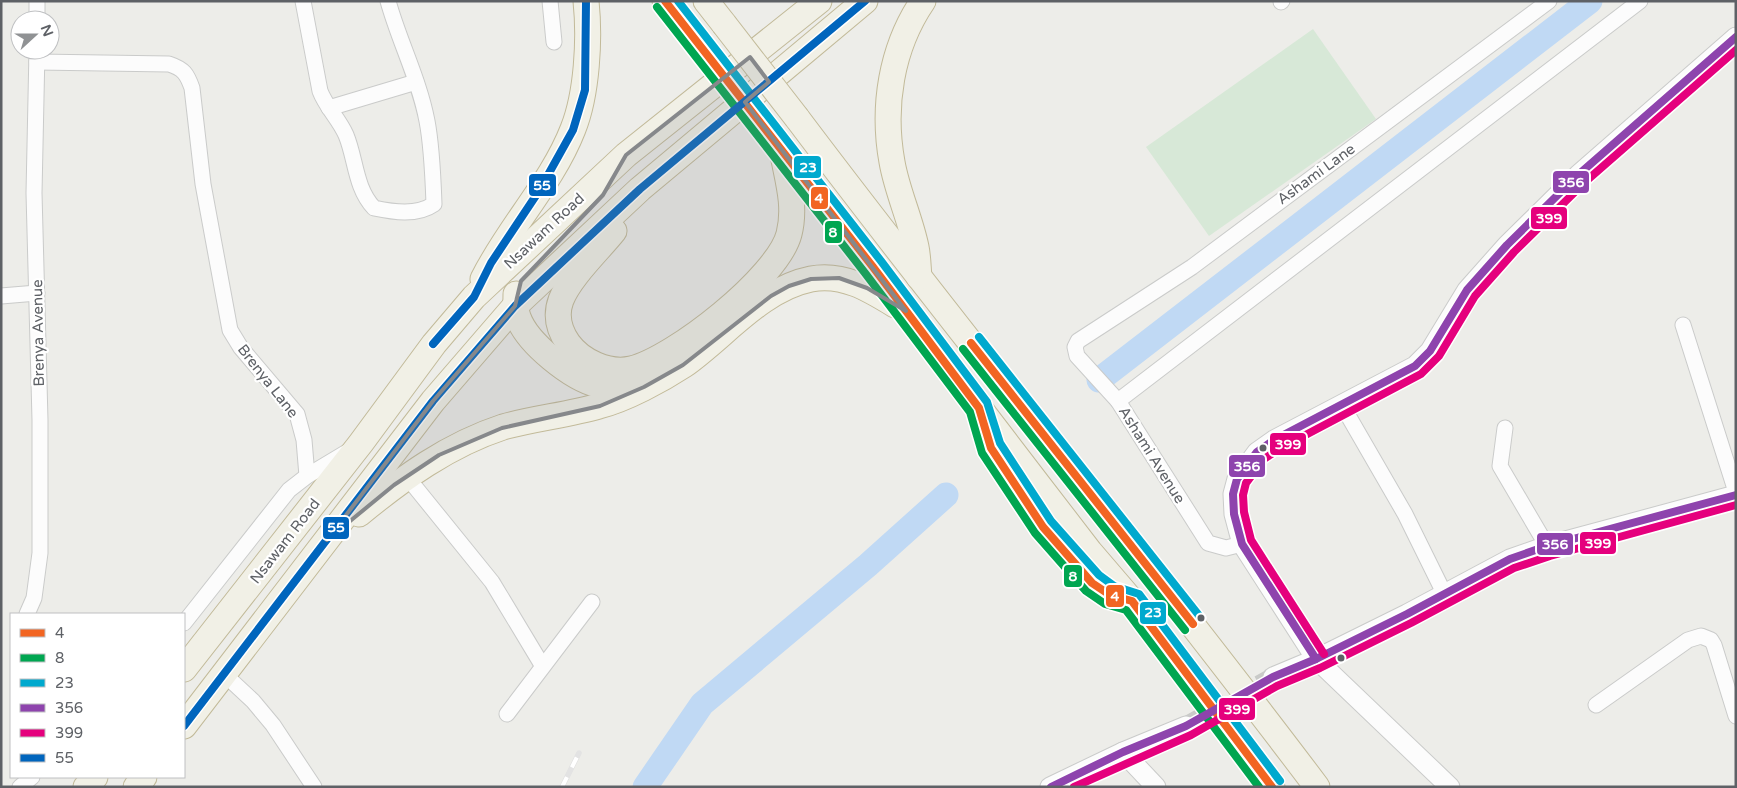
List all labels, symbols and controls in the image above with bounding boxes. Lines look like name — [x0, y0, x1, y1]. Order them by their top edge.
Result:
north arrow — [10, 10, 60, 60]
text: N — [37, 22, 57, 39]
street label: Ashami Lane — [1273, 140, 1359, 208]
line badge: 23 — [793, 155, 822, 179]
text: 23 — [799, 159, 817, 176]
line badge: 356 — [1552, 170, 1590, 194]
line badge: 55 — [528, 173, 557, 197]
text: 356 — [1558, 174, 1584, 191]
text: 55 — [533, 177, 551, 194]
line badge: 4 — [810, 186, 829, 210]
street label: Nsawam Road — [500, 189, 588, 273]
text: 4 — [815, 190, 824, 207]
line badge: 399 — [1530, 206, 1568, 230]
text: 399 — [1536, 210, 1562, 227]
line badge: 8 — [824, 220, 843, 244]
text: 8 — [829, 224, 838, 241]
street label: Brenya Avenue — [28, 279, 48, 387]
street label: Brenya Lane — [234, 341, 302, 421]
street label: Ashami Avenue — [1115, 403, 1189, 507]
line badge: 399 — [1269, 432, 1307, 456]
text: 399 — [1275, 436, 1301, 453]
unlabelled marker — [1258, 443, 1268, 453]
line badge: 356 — [1228, 454, 1266, 478]
text: 356 — [1234, 458, 1260, 475]
street label: Nsawam Road — [246, 495, 324, 587]
line badge: 55 — [322, 516, 350, 540]
text: 55 — [327, 519, 345, 536]
line badge: 399 — [1579, 531, 1617, 555]
line badge: 356 — [1536, 532, 1574, 556]
text: 399 — [1585, 535, 1611, 552]
text: 356 — [1542, 536, 1568, 553]
line badge: 8 — [1063, 564, 1083, 588]
text: 8 — [1069, 568, 1078, 585]
line badge: 4 — [1105, 584, 1125, 608]
text: 4 — [1111, 588, 1120, 605]
line badge: 23 — [1139, 601, 1167, 625]
text: 23 — [1144, 604, 1162, 621]
legend — [10, 613, 185, 778]
unlabelled marker — [1196, 613, 1206, 623]
text: 4 — [55, 624, 64, 642]
text: 8 — [55, 649, 64, 667]
unlabelled marker — [1336, 653, 1346, 663]
text: 23 — [55, 674, 74, 692]
line badge: 399 — [1218, 697, 1256, 721]
text: 356 — [55, 699, 83, 717]
text: 399 — [1224, 701, 1250, 718]
text: 399 — [55, 724, 83, 742]
text: 55 — [55, 749, 74, 767]

